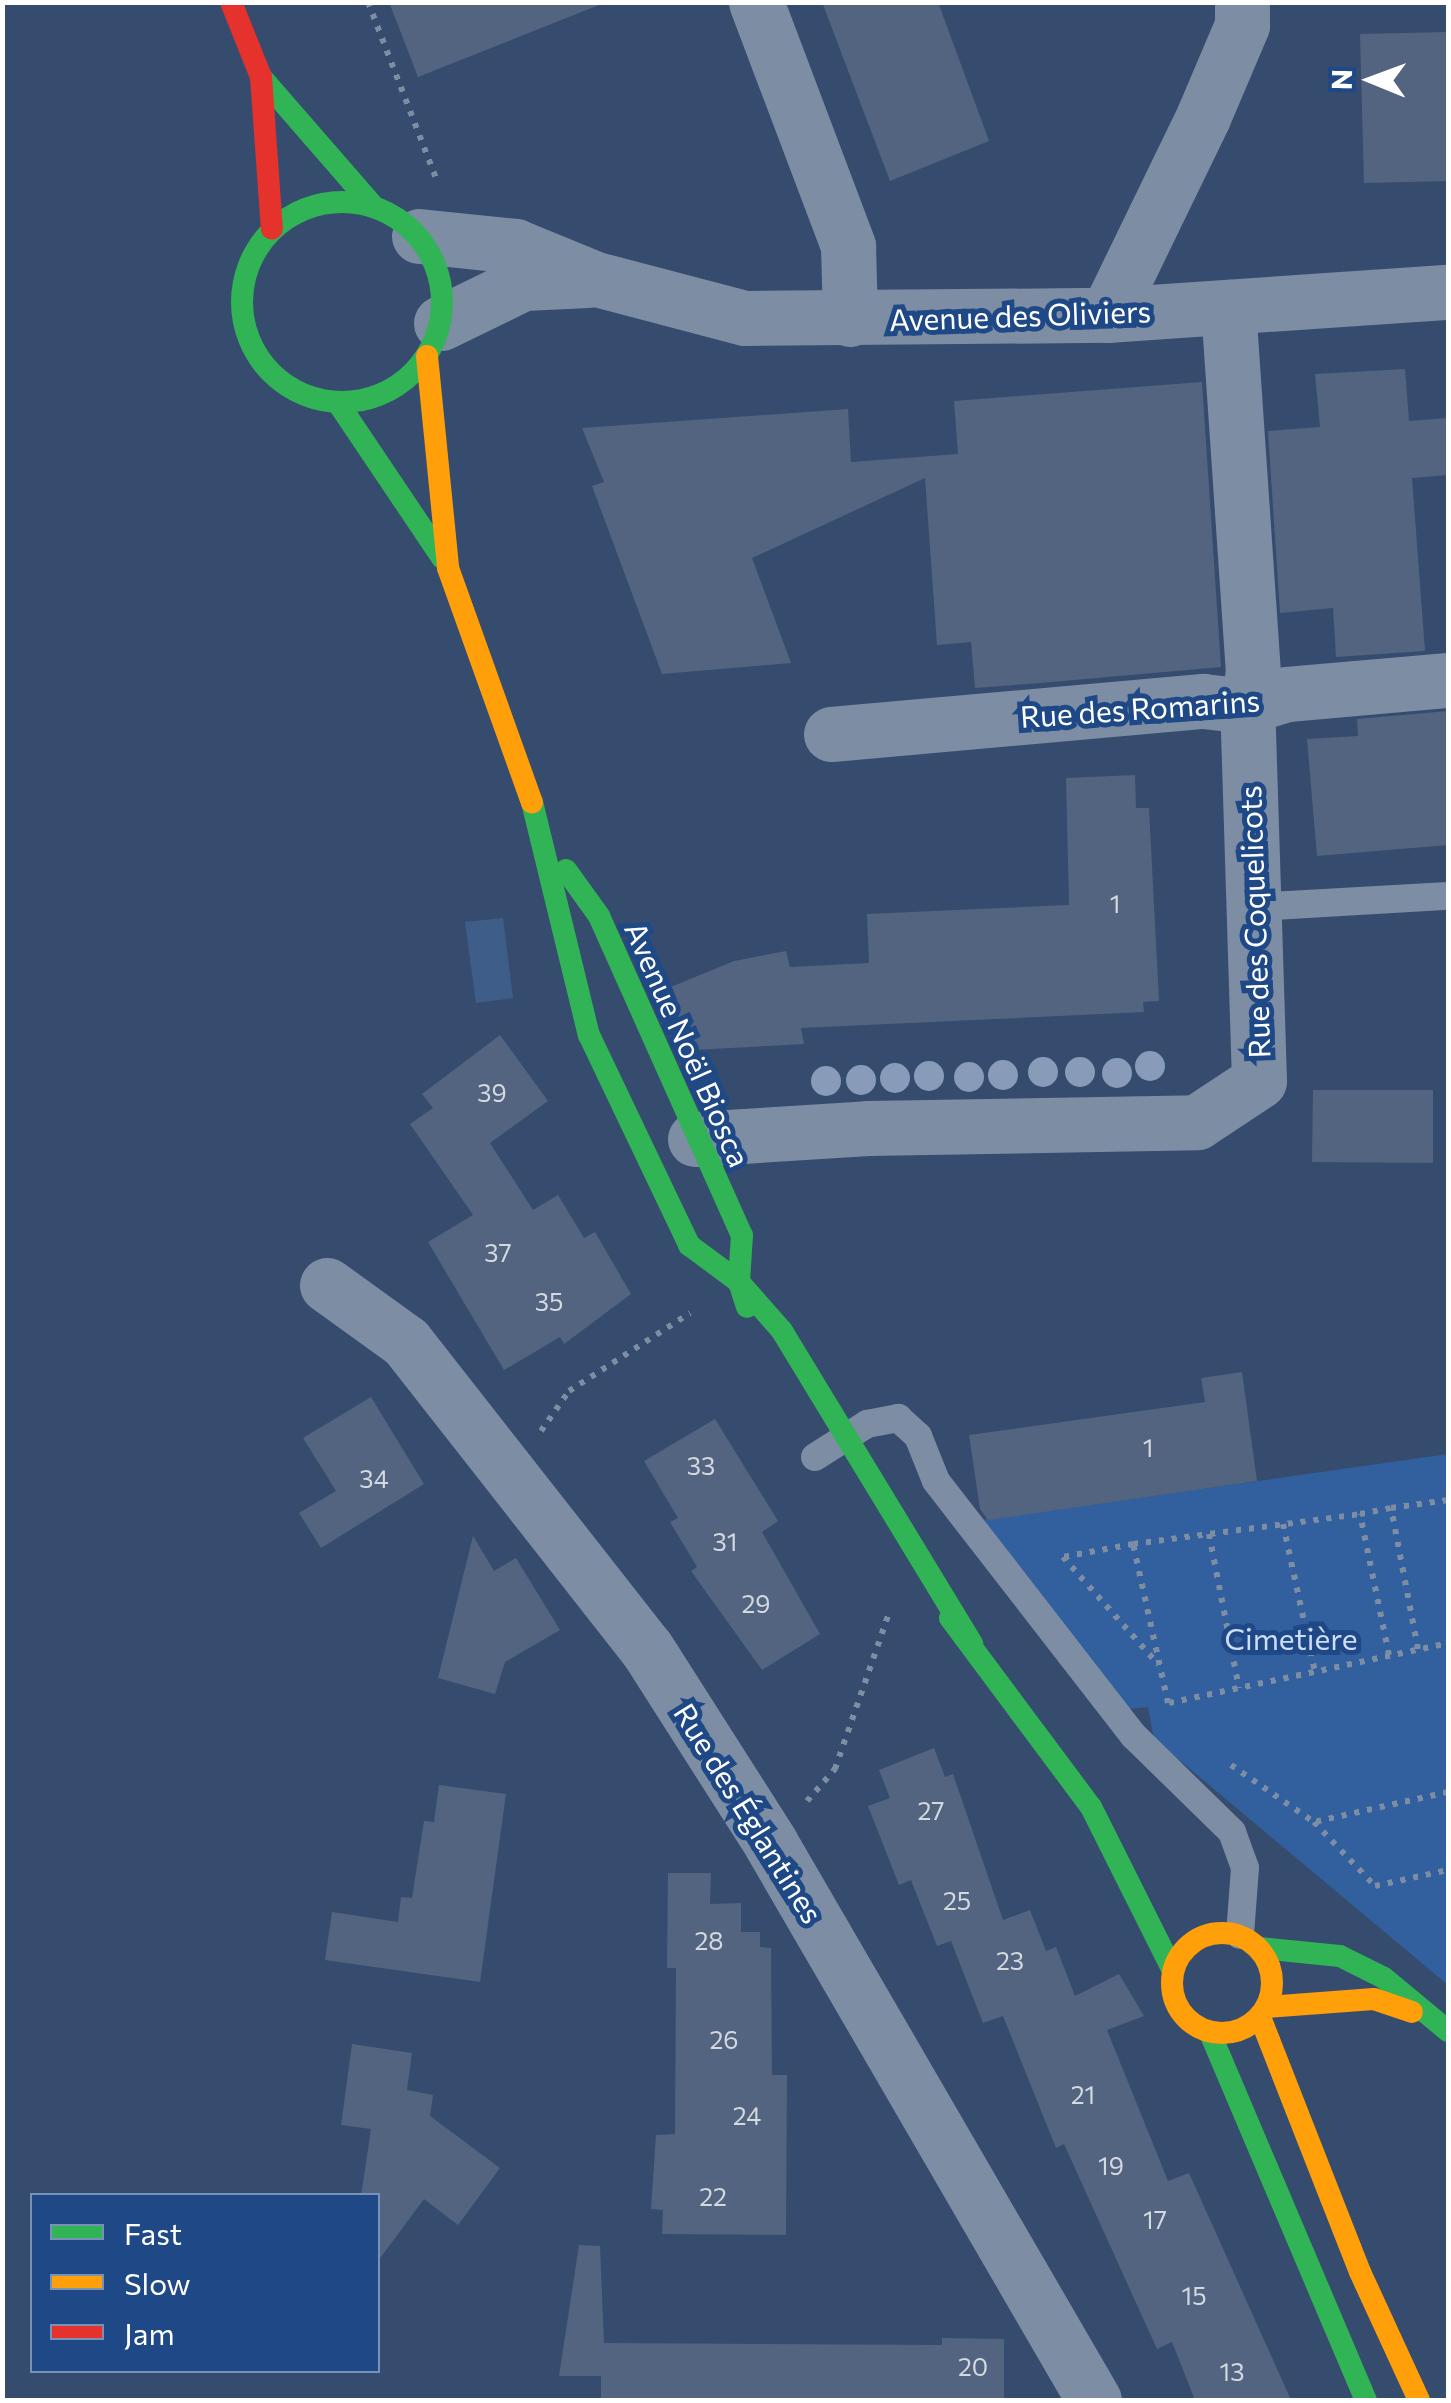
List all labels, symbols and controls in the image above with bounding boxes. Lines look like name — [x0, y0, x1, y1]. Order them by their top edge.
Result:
north arrow — [1321, 30, 1421, 130]
text: N — [1324, 69, 1358, 90]
street label: Avenue des Oliviers — [888, 292, 1152, 338]
street label: Rue des Romarins — [1019, 682, 1261, 734]
street label: Rue des Coquelicots — [1231, 785, 1277, 1059]
house number: 1 — [1110, 888, 1120, 918]
street label: Avenue Noël Biosca — [618, 916, 758, 1172]
house number: 39 — [477, 1077, 507, 1107]
house number: 37 — [484, 1237, 512, 1267]
house number: 35 — [535, 1286, 563, 1316]
house number: 1 — [1143, 1432, 1153, 1462]
house number: 33 — [687, 1450, 715, 1480]
house number: 34 — [359, 1463, 389, 1493]
house number: 31 — [713, 1526, 737, 1556]
house number: 29 — [742, 1588, 770, 1618]
park label: Cimetière — [1224, 1620, 1358, 1656]
street label: Rue des Églantines — [667, 1697, 831, 1929]
house number: 27 — [918, 1795, 944, 1825]
house number: 25 — [943, 1885, 971, 1915]
house number: 28 — [695, 1925, 723, 1955]
house number: 23 — [996, 1945, 1024, 1975]
house number: 26 — [710, 2024, 738, 2054]
house number: 21 — [1071, 2079, 1095, 2109]
house number: 24 — [733, 2100, 761, 2130]
house number: 19 — [1098, 2150, 1124, 2180]
house number: 22 — [699, 2181, 727, 2211]
legend — [30, 2193, 380, 2373]
house number: 17 — [1143, 2204, 1167, 2234]
text: Fast — [124, 2214, 182, 2251]
text: Slow — [124, 2264, 191, 2301]
house number: 15 — [1181, 2280, 1207, 2310]
text: Jam — [124, 2314, 175, 2351]
house number: 20 — [958, 2351, 988, 2381]
house number: 13 — [1220, 2356, 1244, 2386]

